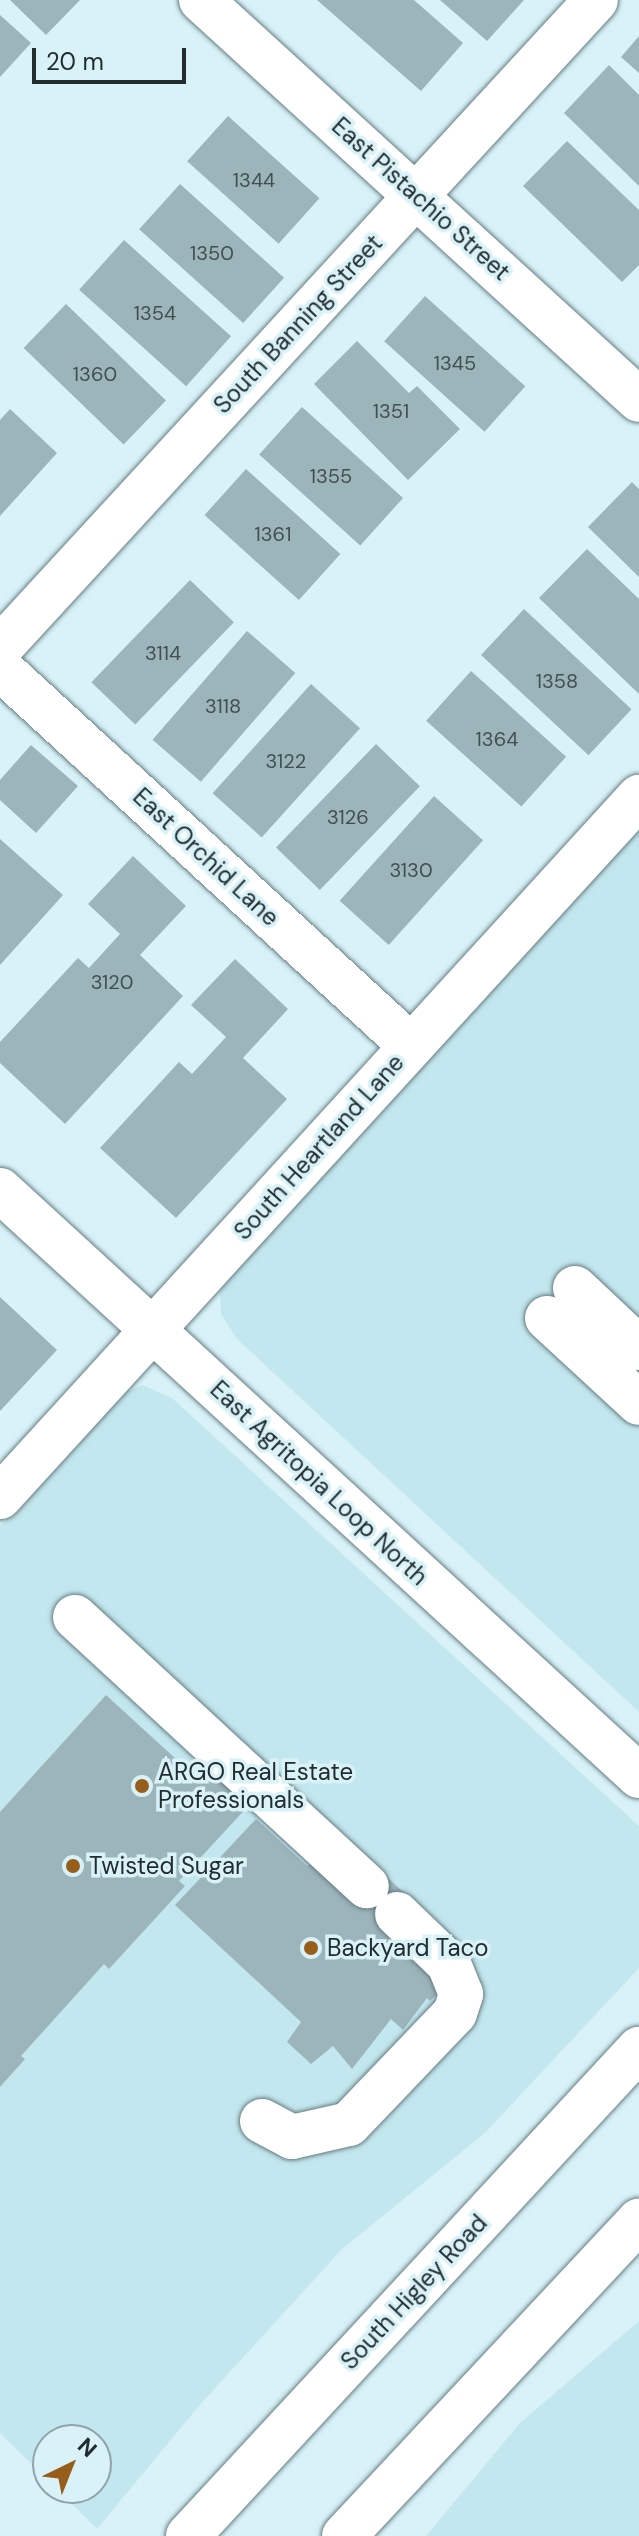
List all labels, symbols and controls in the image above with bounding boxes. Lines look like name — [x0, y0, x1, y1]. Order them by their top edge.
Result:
scale bar — [36, 32, 190, 82]
text: 20 m — [46, 46, 104, 77]
street label: East Pistachio Street — [326, 112, 516, 286]
house number: 1344 — [233, 168, 275, 192]
street label: South Banning Street — [208, 229, 388, 419]
house number: 1350 — [190, 241, 234, 265]
house number: 1354 — [134, 301, 176, 325]
house number: 1345 — [434, 351, 476, 375]
house number: 1360 — [73, 362, 117, 386]
house number: 1351 — [373, 399, 409, 423]
house number: 1355 — [310, 464, 352, 488]
house number: 1361 — [255, 522, 291, 546]
house number: 3114 — [145, 641, 181, 665]
house number: 1358 — [536, 669, 578, 693]
house number: 3118 — [205, 694, 241, 718]
house number: 1364 — [476, 727, 518, 751]
house number: 3122 — [266, 749, 306, 773]
street label: East Orchid Lane — [127, 782, 285, 932]
house number: 3126 — [327, 805, 369, 829]
house number: 3130 — [389, 858, 433, 882]
house number: 3120 — [91, 970, 133, 994]
street label: South Heartland Lane — [228, 1048, 410, 1246]
street label: East Agritopia Loop North — [204, 1375, 434, 1591]
place label: ARGO Real Estate Professionals — [158, 1758, 353, 1814]
marker: ARGO Real Estate Professionals — [133, 1777, 151, 1795]
place label: Twisted Sugar — [89, 1852, 244, 1880]
marker: Twisted Sugar — [64, 1857, 82, 1875]
place label: Backyard Taco — [327, 1934, 489, 1962]
marker: Backyard Taco — [302, 1939, 320, 1957]
street label: South Higley Road — [335, 2209, 493, 2375]
north arrow — [32, 2424, 112, 2504]
text: N — [72, 2431, 103, 2464]

